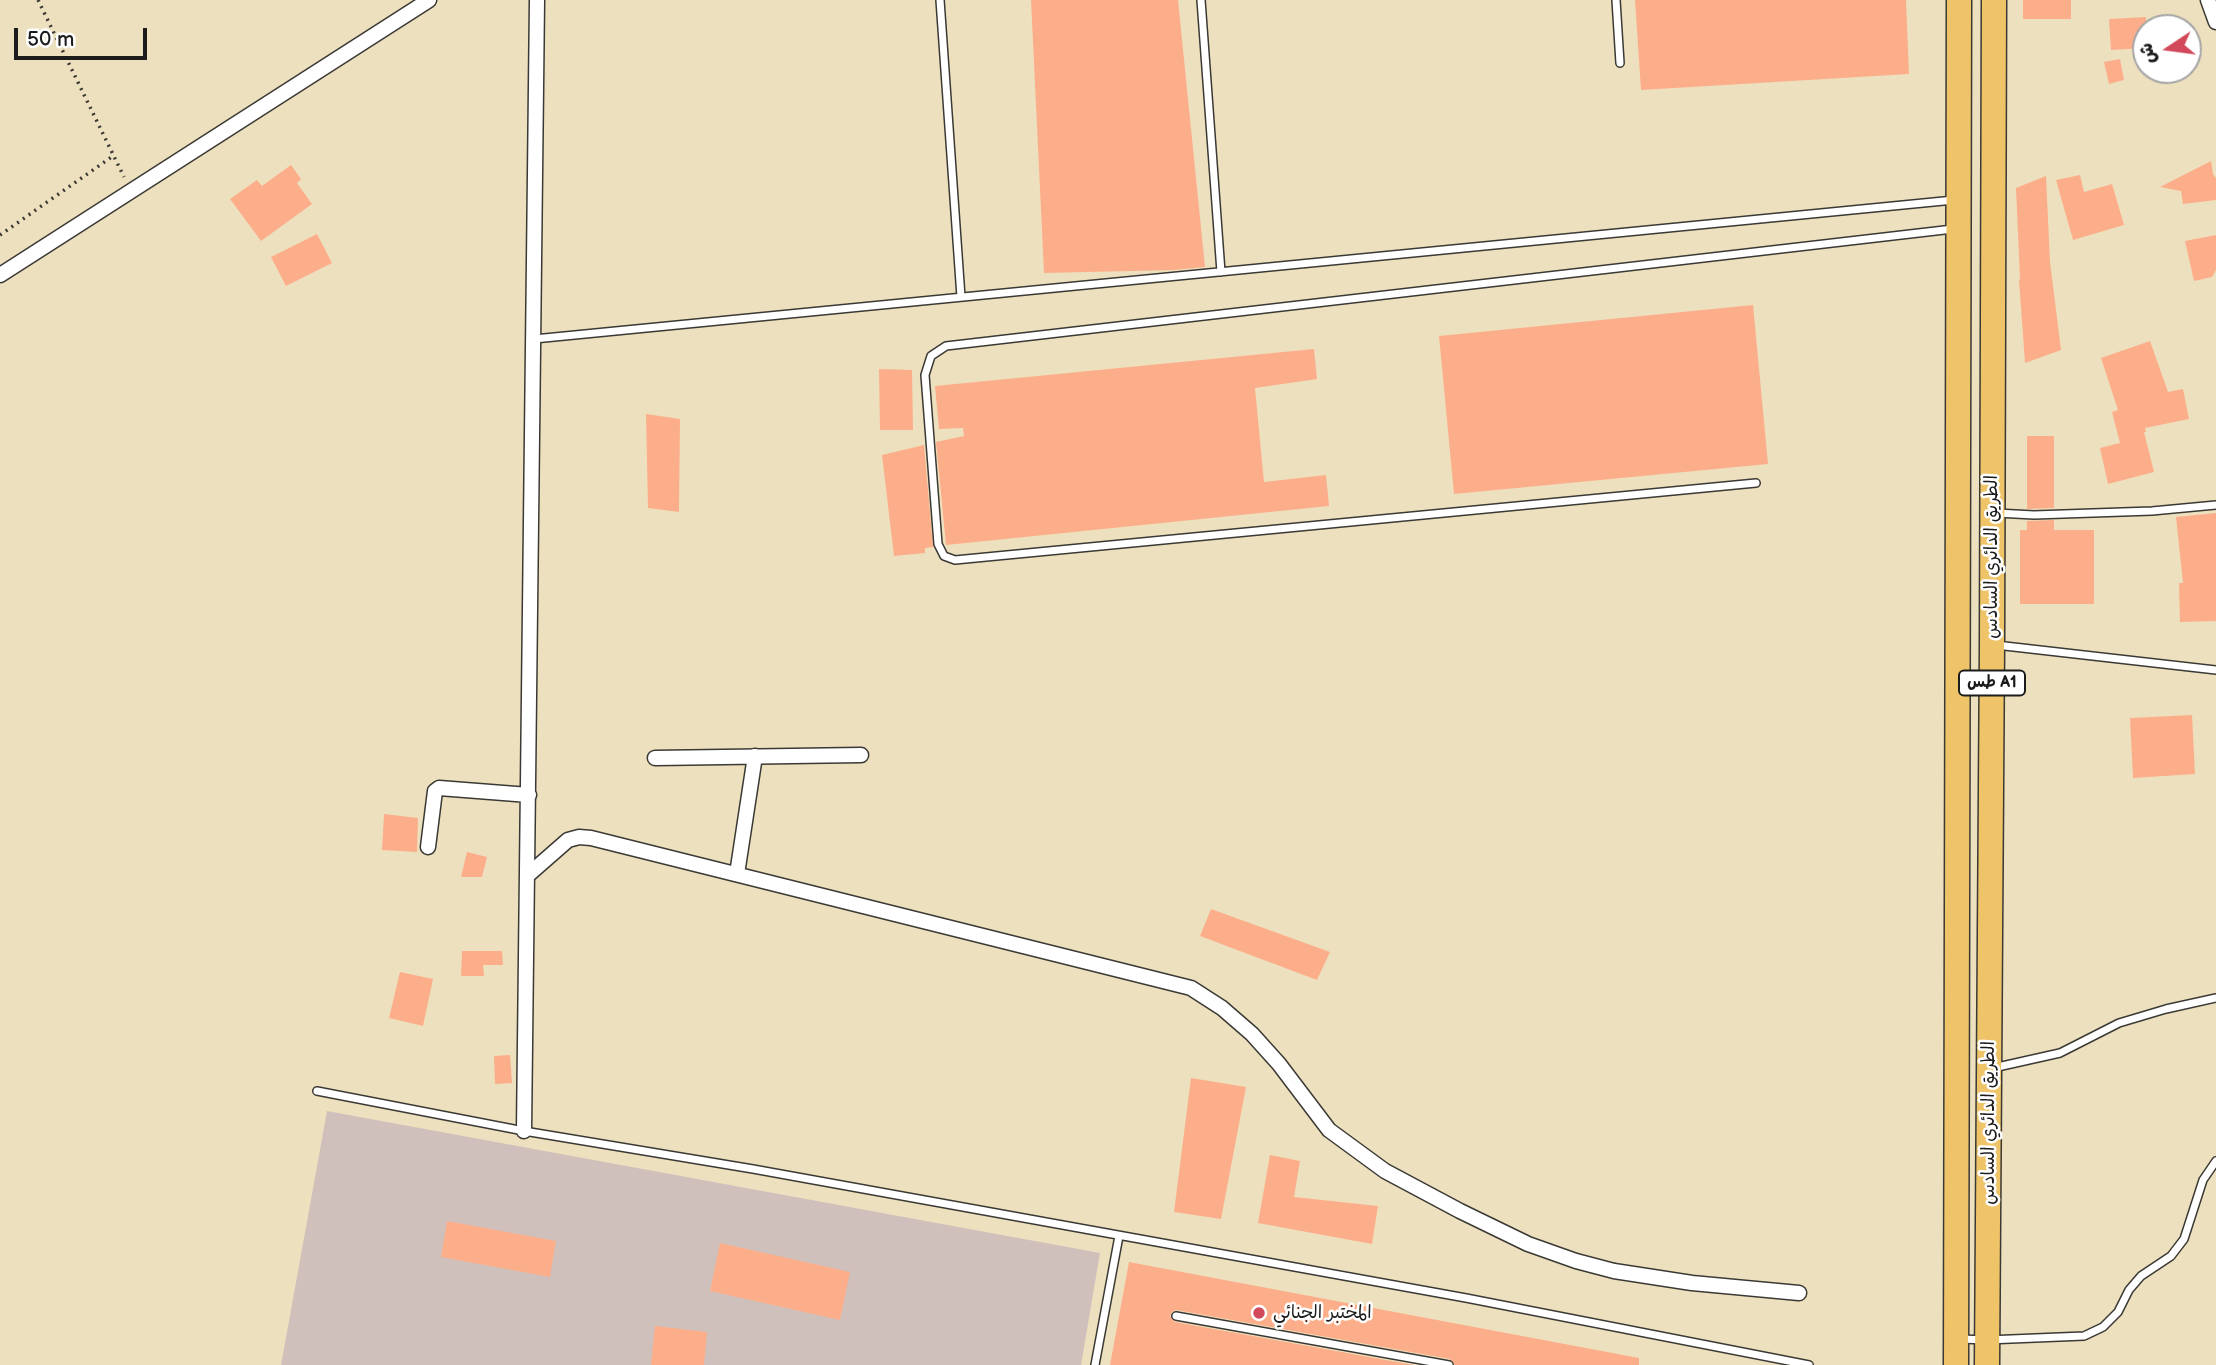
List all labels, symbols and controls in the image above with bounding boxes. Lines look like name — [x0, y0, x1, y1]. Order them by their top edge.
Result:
scale bar — [18, 14, 150, 58]
north arrow — [2132, 14, 2202, 84]
text: 50 m — [27, 27, 74, 52]
text: ش — [2134, 41, 2162, 66]
street label: الطريق الدائري السادس — [1981, 475, 2003, 639]
road number: طس A1 — [1959, 670, 2025, 696]
street label: الطريق الدائري السادس — [1978, 1041, 2000, 1205]
place label: المختبر الجنائي — [1273, 1302, 1372, 1324]
marker: المختبر الجنائي — [1251, 1305, 1267, 1321]

